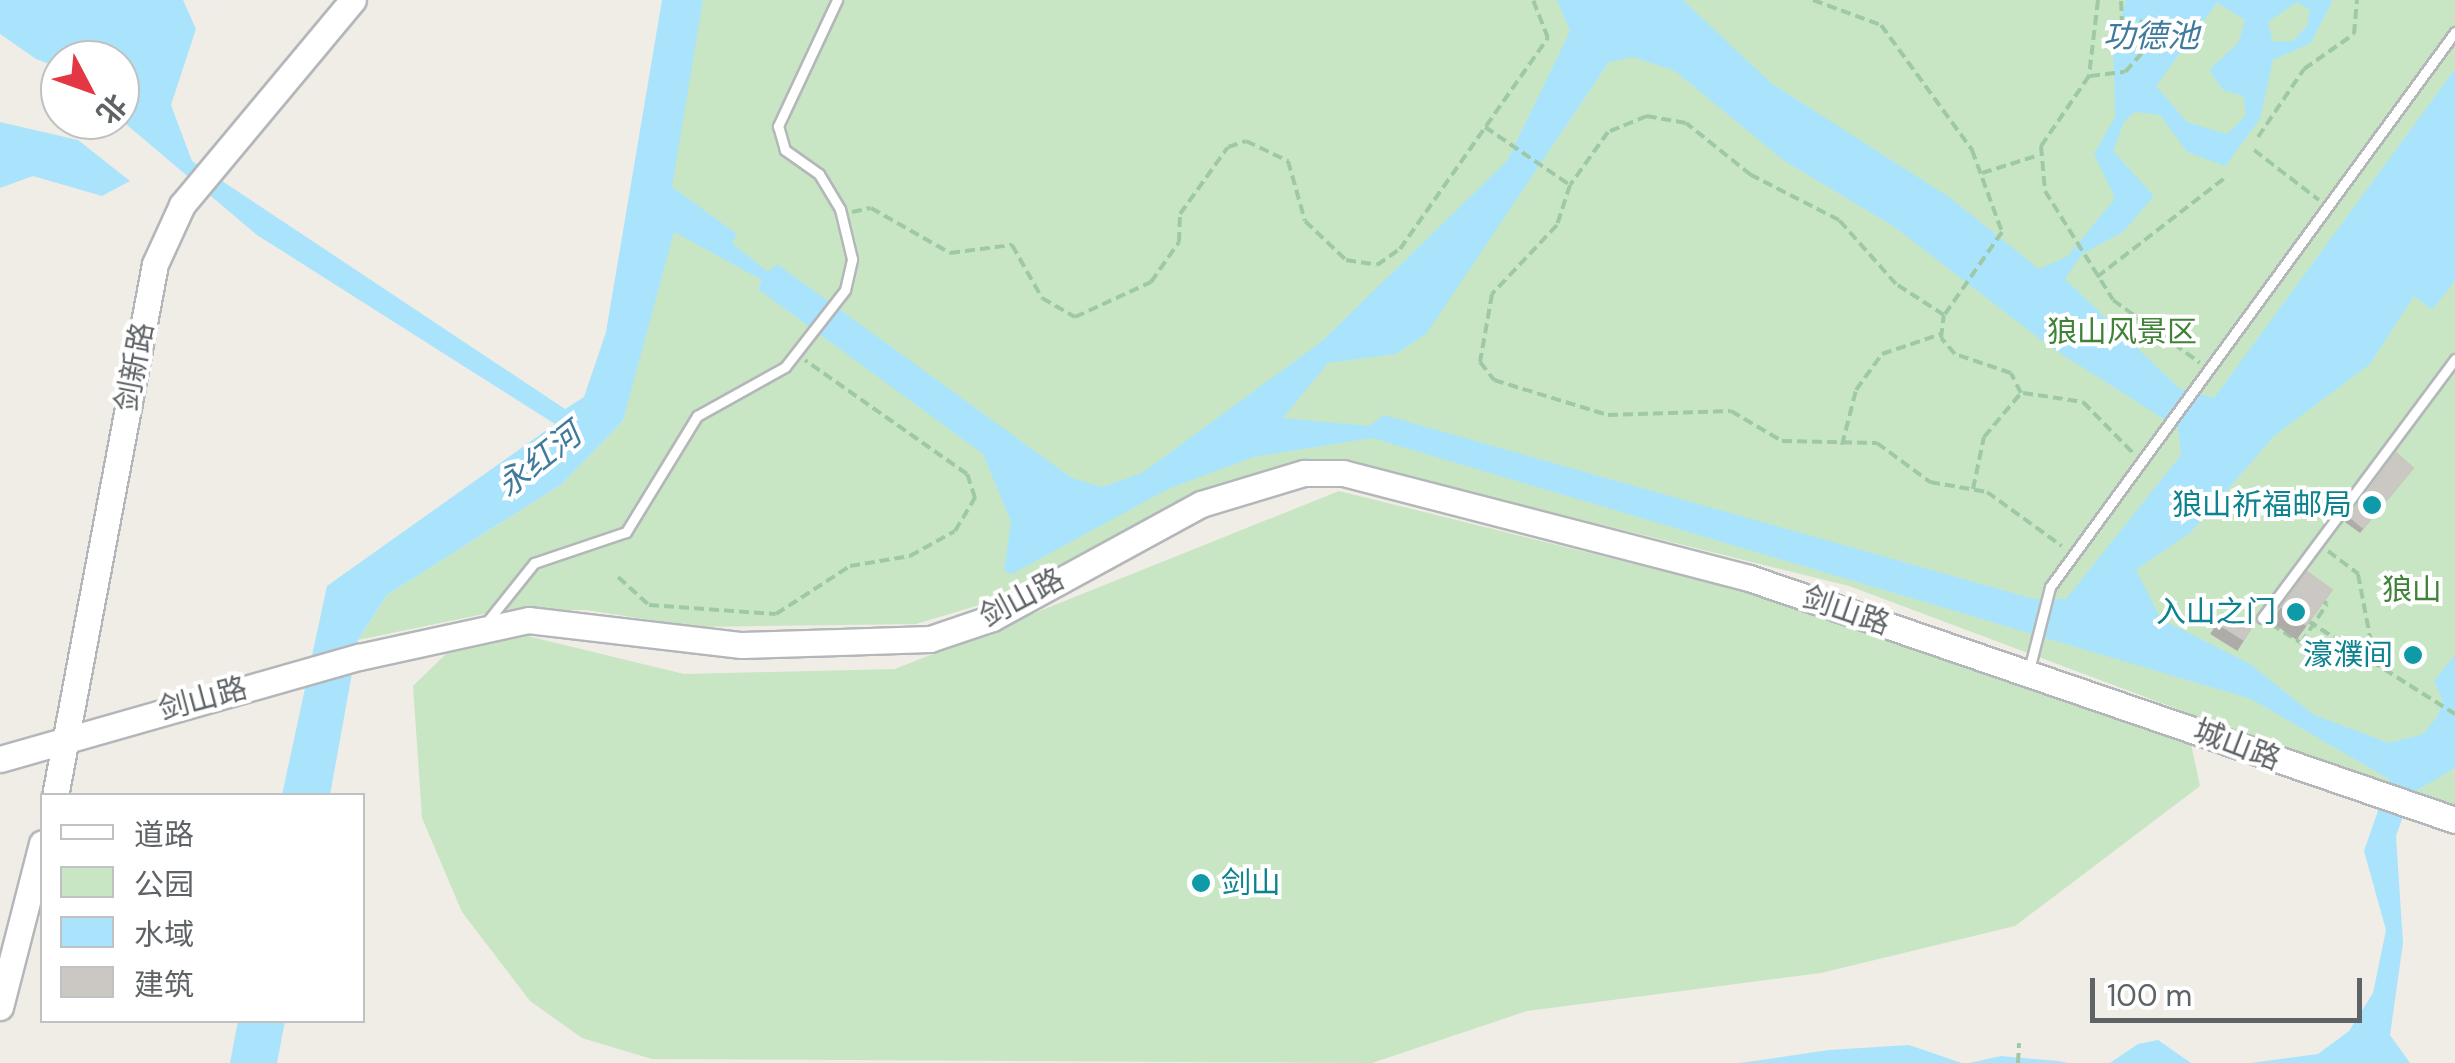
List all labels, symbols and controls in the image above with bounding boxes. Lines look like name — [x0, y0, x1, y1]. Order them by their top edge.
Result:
water label: 功德池 — [2103, 17, 2199, 55]
north arrow — [40, 40, 140, 140]
text: 北 — [88, 86, 135, 131]
park label: 狼山风景区 — [2047, 314, 2197, 350]
street label: 剑新路 — [109, 319, 161, 415]
water label: 永红河 — [489, 415, 589, 505]
place label: 狼山祈福邮局 — [2172, 487, 2352, 523]
marker: 狼山祈福邮局 — [2361, 494, 2383, 516]
street label: 剑山路 — [974, 561, 1070, 635]
park label: 狼山 — [2382, 572, 2442, 608]
street label: 剑山路 — [1798, 579, 1894, 643]
place label: 入山之门 — [2156, 594, 2276, 630]
marker: 入山之门 — [2285, 601, 2307, 623]
place label: 濠濮间 — [2303, 637, 2393, 673]
marker: 濠濮间 — [2402, 644, 2424, 666]
street label: 剑山路 — [155, 670, 251, 728]
street label: 城山路 — [2189, 712, 2285, 778]
legend — [40, 793, 365, 1023]
text: 道路 — [134, 815, 194, 854]
text: 公园 — [134, 865, 194, 904]
place label: 剑山 — [1221, 865, 1281, 901]
marker: 剑山 — [1190, 872, 1212, 894]
text: 水域 — [134, 915, 194, 954]
scale bar — [2095, 958, 2368, 1020]
text: 建筑 — [134, 965, 194, 1004]
text: 100 m — [2107, 976, 2192, 1015]

